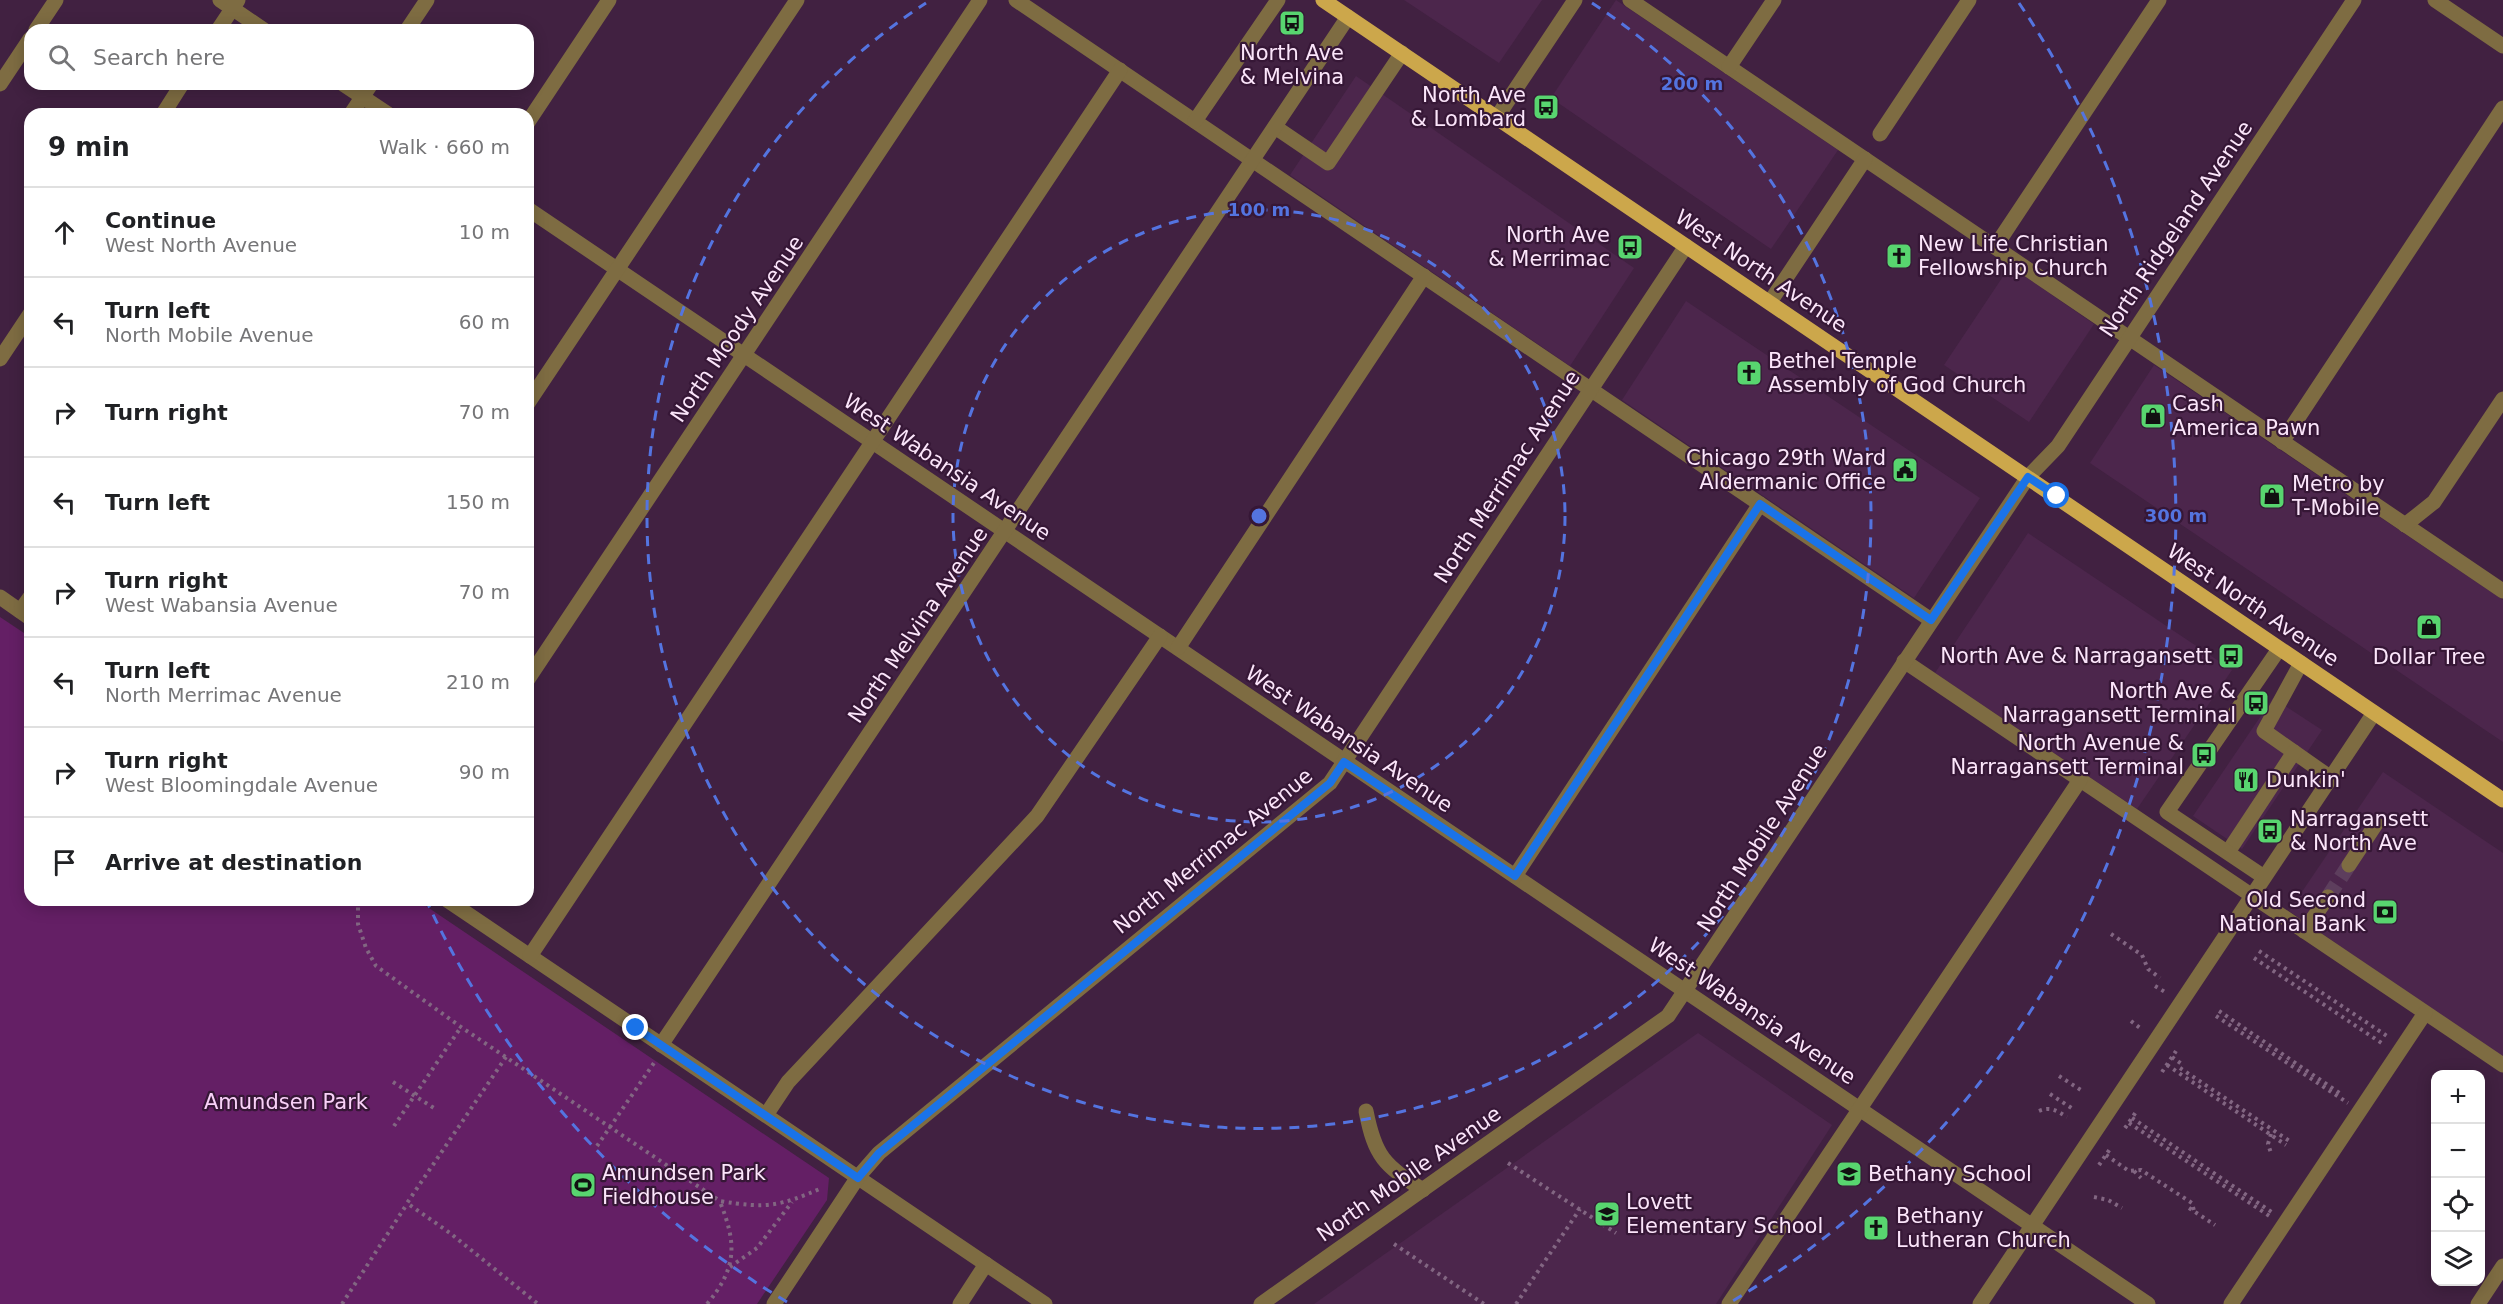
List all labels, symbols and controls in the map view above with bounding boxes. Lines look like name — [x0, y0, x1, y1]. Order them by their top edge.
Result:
bus stop icon: North Ave & Melvina — [1277, 8, 1307, 38]
search box — [24, 24, 534, 90]
icon: search — [45, 41, 78, 74]
place label: North Ave & Melvina — [1240, 41, 1344, 89]
text: Search here — [93, 45, 225, 70]
text: 200 m — [1661, 73, 1723, 94]
place label: North Ave & Lombard — [1411, 83, 1526, 131]
bus stop icon: North Ave & Lombard — [1531, 92, 1561, 122]
street label: North Ridgeland Avenue — [2095, 116, 2257, 342]
text: 9 min — [48, 132, 130, 162]
text: Walk · 660 m — [379, 135, 510, 159]
text: 100 m — [1228, 199, 1290, 220]
street label: West North Avenue — [1671, 205, 1851, 337]
text: Continue — [105, 208, 216, 233]
icon: ahead — [48, 216, 81, 249]
text: 10 m — [459, 220, 510, 244]
place label: North Ave & Merrimac — [1488, 223, 1610, 271]
street label: North Moody Avenue — [666, 231, 808, 427]
bus stop icon: North Ave & Merrimac — [1615, 232, 1645, 262]
place label: New Life Christian Fellowship Church — [1918, 232, 2109, 280]
text: West North Avenue — [105, 233, 297, 257]
church icon: New Life Christian Fellowship Church — [1884, 241, 1914, 271]
text: Turn left — [105, 298, 210, 323]
icon: left — [48, 306, 81, 339]
text: 60 m — [459, 310, 510, 334]
text: North Mobile Avenue — [105, 323, 314, 347]
place label: Bethel Temple Assembly of God Church — [1768, 349, 2026, 397]
church icon: Bethel Temple Assembly of God Church — [1734, 358, 1764, 388]
street label: North Merrimac Avenue — [1429, 366, 1585, 588]
street label: West Wabansia Avenue — [839, 389, 1055, 545]
place label: Cash America Pawn — [2172, 392, 2320, 440]
icon: right — [48, 396, 81, 429]
text: Turn right — [105, 400, 228, 425]
text: 70 m — [459, 400, 510, 424]
shop icon: Cash America Pawn — [2138, 401, 2168, 431]
place label: Chicago 29th Ward Aldermanic Office — [1686, 446, 1886, 494]
public building icon: Chicago 29th Ward Aldermanic Office — [1890, 455, 1920, 485]
place label: Metro by T-Mobile — [2291, 472, 2385, 520]
shop icon: Metro by T-Mobile — [2257, 481, 2287, 511]
route start — [2043, 482, 2069, 508]
icon: left — [48, 486, 81, 519]
text: Turn left — [105, 490, 210, 515]
text: 150 m — [446, 490, 510, 514]
text: 300 m — [2145, 505, 2207, 526]
centre of rings — [1249, 506, 1269, 526]
street label: North Melvina Avenue — [843, 522, 993, 728]
street label: West North Avenue — [2163, 539, 2343, 671]
text: Turn right — [105, 568, 228, 593]
icon: right — [48, 576, 81, 609]
text: 70 m — [459, 580, 510, 604]
text: West Wabansia Avenue — [105, 593, 338, 617]
shop icon: Dollar Tree — [2414, 612, 2444, 642]
bus stop icon: North Ave & Narragansett — [2216, 641, 2246, 671]
place label: North Ave & Narragansett — [1940, 644, 2212, 668]
place label: Dollar Tree — [2373, 645, 2485, 669]
text: Turn left — [105, 658, 210, 683]
street label: West Wabansia Avenue — [1241, 661, 1457, 817]
icon: left — [48, 666, 81, 699]
text: 210 m — [446, 670, 510, 694]
place label: North Ave & Narragansett Terminal — [2002, 679, 2236, 727]
text: North Merrimac Avenue — [105, 683, 342, 707]
bus stop icon: North Ave & Narragansett Terminal — [2241, 688, 2271, 718]
place label: North Avenue & Narragansett Terminal — [1950, 731, 2184, 779]
street label: North Mobile Avenue — [1692, 740, 1832, 936]
bus stop icon: North Avenue & Narragansett Terminal — [2189, 740, 2219, 770]
text: Turn right — [105, 748, 228, 773]
icon: right — [48, 756, 81, 789]
text: 90 m — [459, 760, 510, 784]
street label: North Merrimac Avenue — [1109, 763, 1317, 939]
restaurant icon: Dunkin' — [2231, 765, 2261, 795]
place label: Dunkin' — [2266, 768, 2346, 792]
text: West Bloomingdale Avenue — [105, 773, 378, 797]
place label: Narragansett & North Ave — [2290, 807, 2428, 855]
bus stop icon: Narragansett & North Ave — [2255, 816, 2285, 846]
icon: arrive — [48, 846, 81, 879]
text: Arrive at destination — [105, 850, 362, 875]
place label: Old Second National Bank — [2219, 888, 2367, 936]
bank icon: Old Second National Bank — [2370, 897, 2400, 927]
street label: West Wabansia Avenue — [1644, 933, 1860, 1089]
route end — [622, 1014, 648, 1040]
map controls — [2431, 1070, 2485, 1286]
button: + — [2431, 1070, 2485, 1124]
park label: Amundsen Park — [204, 1090, 369, 1114]
street label: North Mobile Avenue — [1312, 1101, 1506, 1247]
button: − — [2431, 1124, 2485, 1178]
school or university icon: Bethany School — [1834, 1159, 1864, 1189]
place label: Amundsen Park Fieldhouse — [602, 1161, 767, 1209]
place label: Bethany School — [1868, 1162, 2032, 1186]
sports icon: Amundsen Park Fieldhouse — [568, 1170, 598, 1200]
button: locate — [2431, 1178, 2485, 1232]
place label: Lovett Elementary School — [1626, 1190, 1823, 1238]
school or university icon: Lovett Elementary School — [1592, 1199, 1622, 1229]
place label: Bethany Lutheran Church — [1896, 1204, 2071, 1252]
church icon: Bethany Lutheran Church — [1861, 1213, 1891, 1243]
button: layers — [2431, 1232, 2485, 1286]

